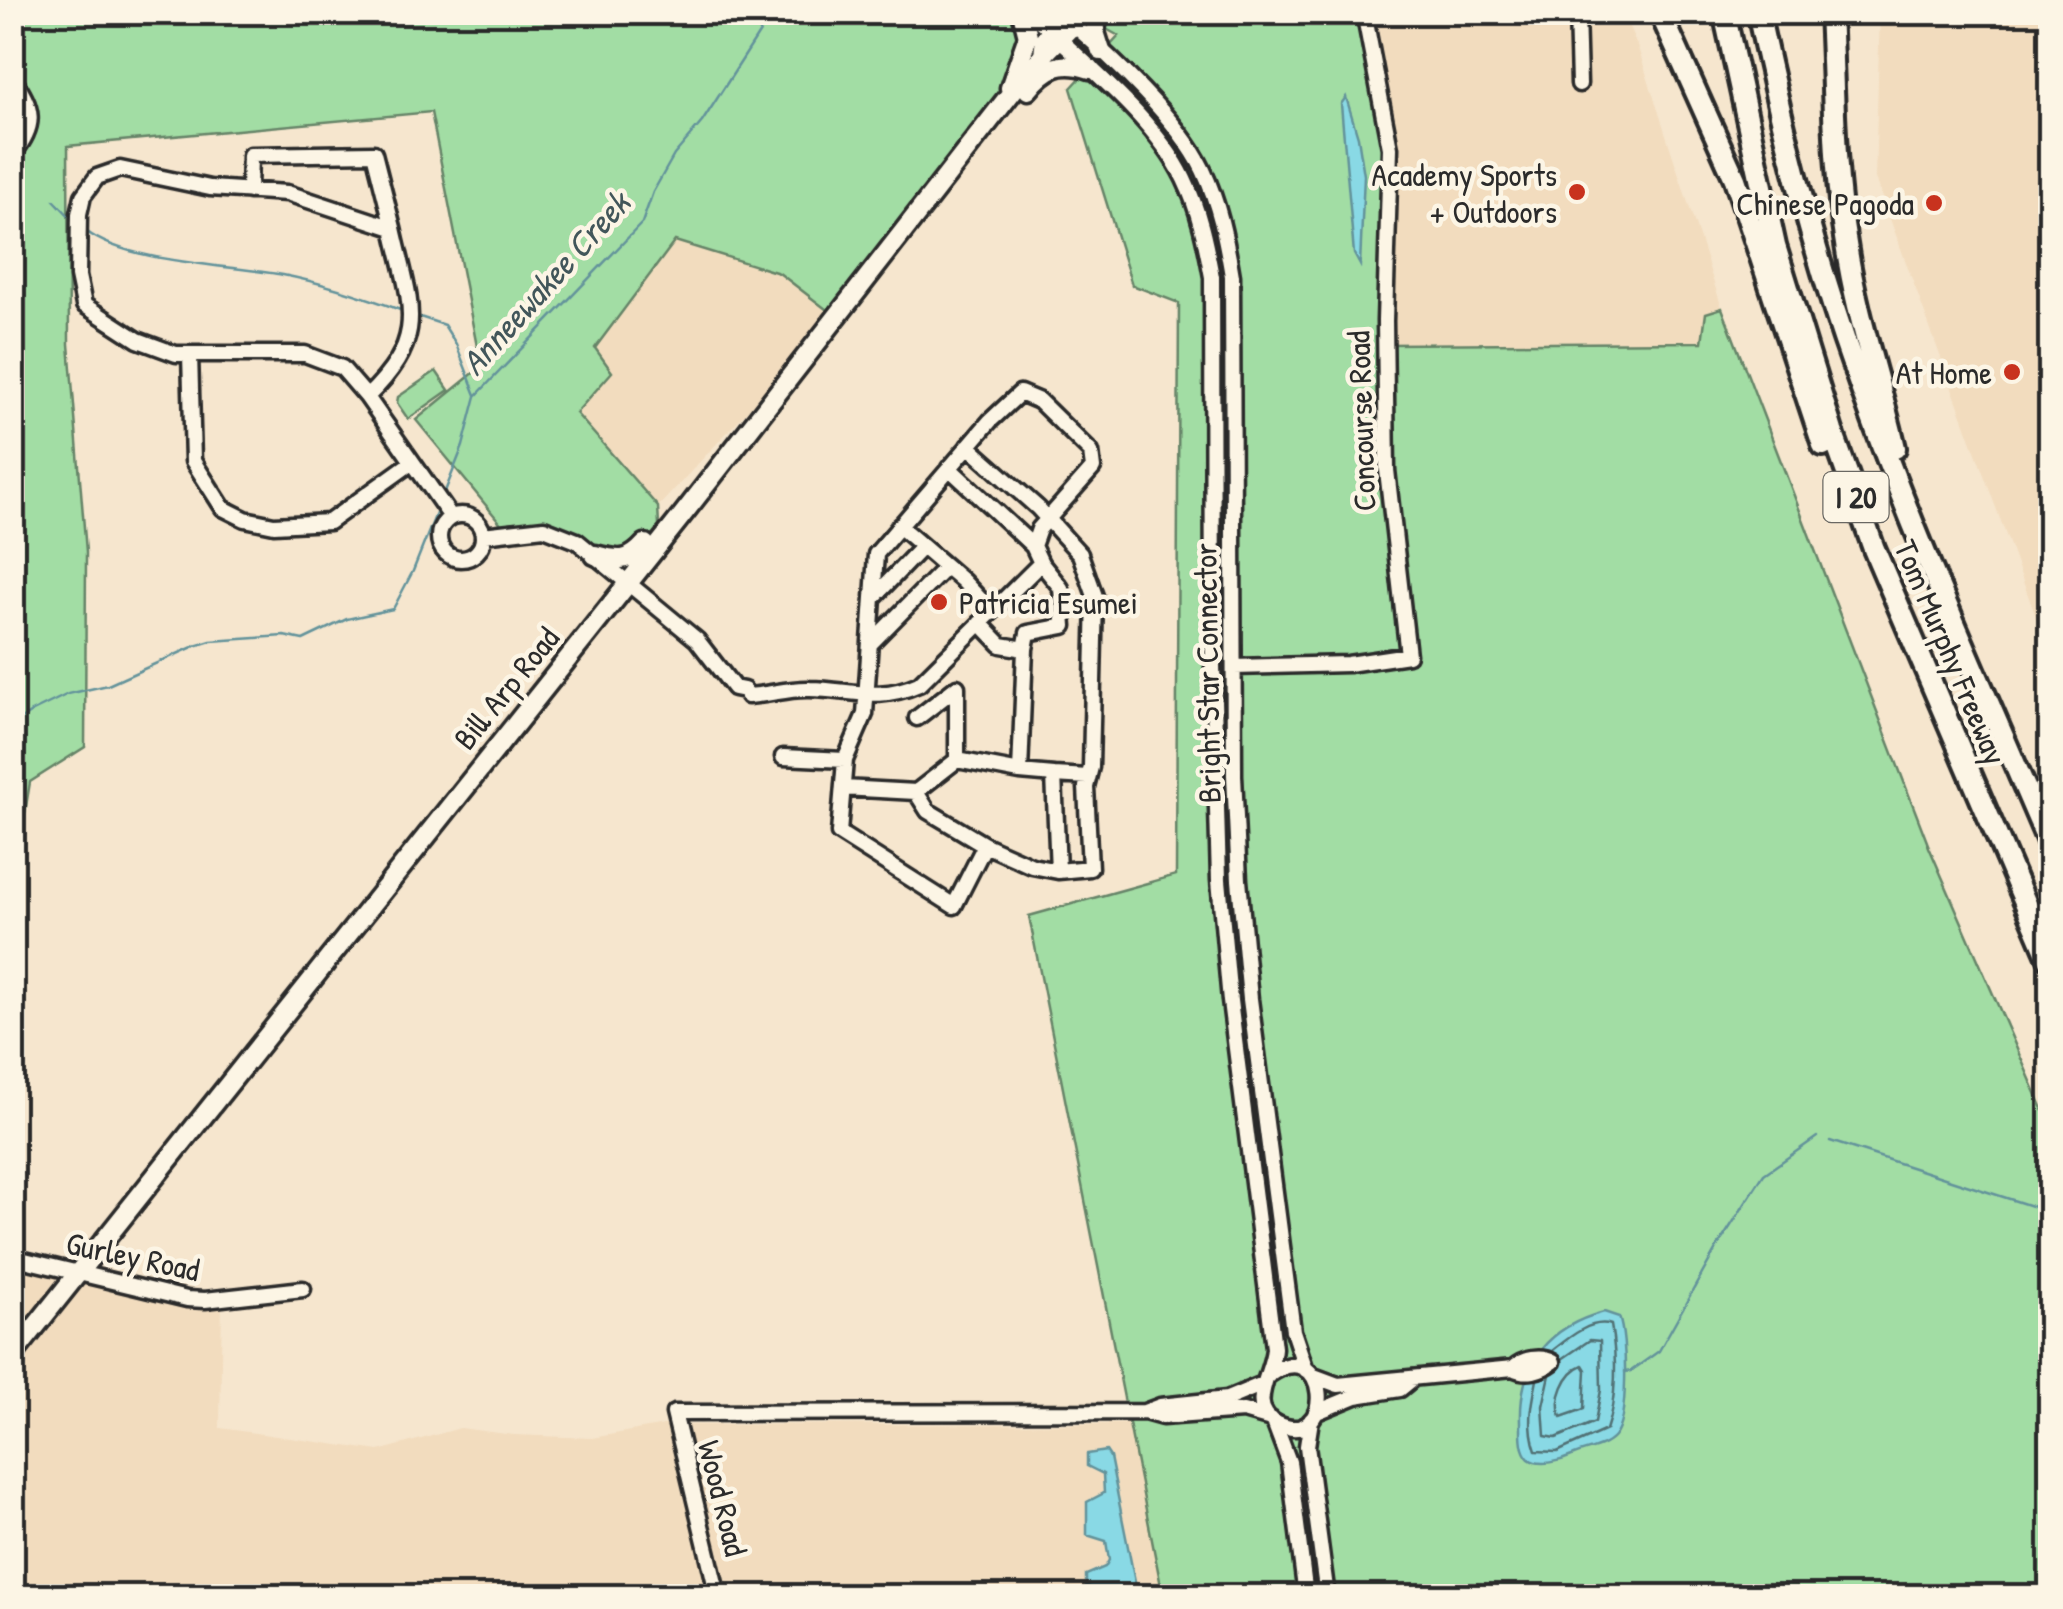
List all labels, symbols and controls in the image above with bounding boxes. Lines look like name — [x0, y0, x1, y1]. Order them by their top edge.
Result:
place label: Academy Sports + Outdoors — [1372, 153, 1557, 233]
water label: Anneewakee Creek — [450, 178, 642, 385]
marker: Academy Sports + Outdoors — [1566, 181, 1588, 203]
place label: Chinese Pagoda — [1736, 182, 1914, 225]
marker: Chinese Pagoda — [1923, 192, 1945, 214]
street label: Concourse Road — [1336, 330, 1386, 512]
place label: At Home — [1896, 351, 1992, 394]
marker: At Home — [2001, 361, 2023, 383]
road number: I 20 — [1824, 472, 1888, 522]
street label: Tom Murphy Freeway — [1884, 533, 2018, 771]
street label: Bright Star Connector — [1183, 542, 1231, 804]
place label: Patricia Esumei — [959, 581, 1138, 624]
marker: Patricia Esumei — [928, 591, 950, 613]
street label: Bill Arp Road — [443, 618, 569, 758]
street label: Gurley Road — [62, 1221, 204, 1291]
street label: Wood Road — [688, 1436, 758, 1560]

